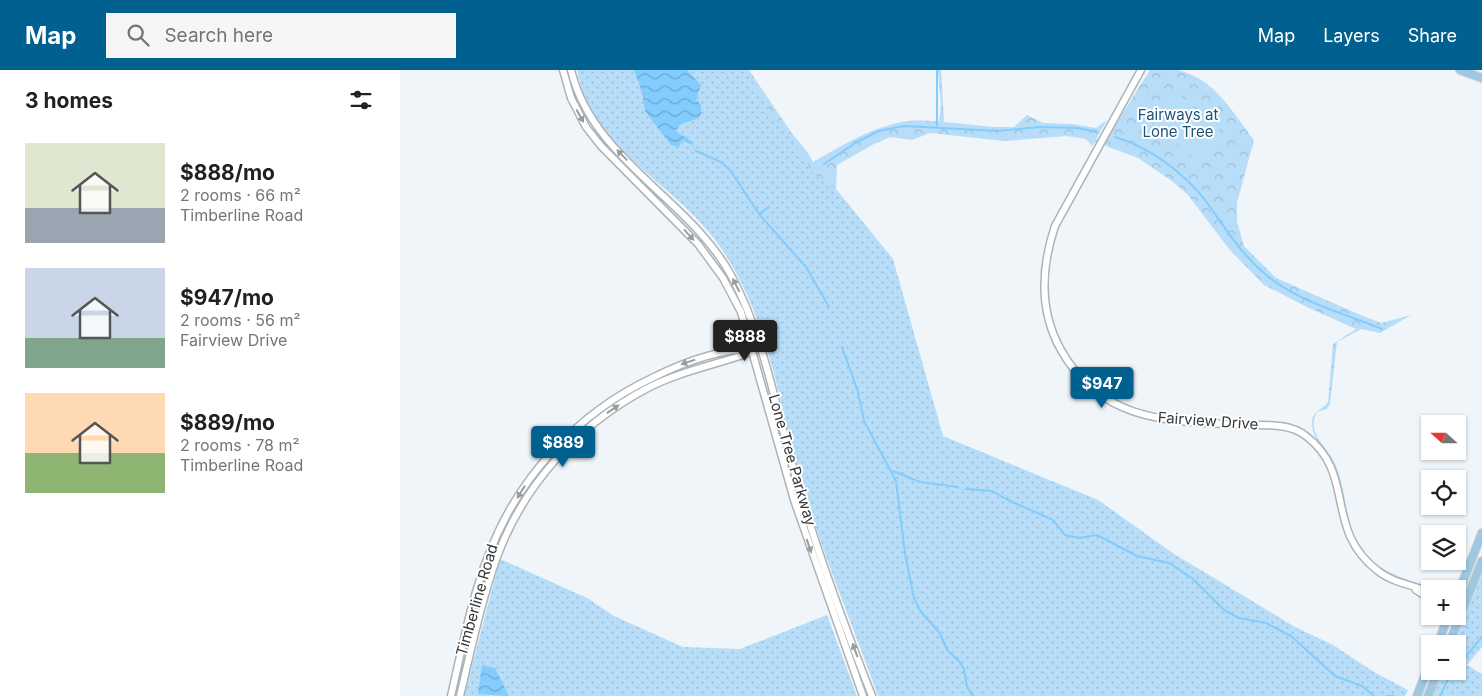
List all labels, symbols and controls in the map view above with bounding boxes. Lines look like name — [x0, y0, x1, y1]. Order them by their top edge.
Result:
search box — [106, 13, 456, 58]
text: Map — [25, 21, 76, 50]
icon: search — [124, 21, 152, 49]
text: Search here — [164, 24, 273, 47]
text: Map — [1258, 25, 1295, 46]
text: Layers — [1323, 25, 1380, 46]
text: Share — [1408, 25, 1457, 46]
icon: filters — [347, 86, 375, 114]
text: 3 homes — [25, 88, 113, 113]
park label: Fairways at Lone Tree — [1138, 105, 1218, 141]
one-way arrow — [575, 109, 584, 122]
one-way arrow — [616, 149, 628, 161]
text: $888/mo — [180, 160, 275, 185]
icon: home — [65, 163, 125, 223]
text: 2 rooms · 66 m² — [180, 185, 301, 205]
text: Timberline Road — [180, 205, 303, 225]
one-way arrow — [684, 228, 695, 241]
one-way arrow — [732, 278, 740, 293]
text: $947/mo — [180, 285, 274, 310]
icon: home — [65, 288, 125, 348]
text: 2 rooms · 56 m² — [180, 310, 301, 330]
pin: $888 — [715, 320, 775, 362]
text: $888 — [724, 326, 766, 346]
text: Fairview Drive — [180, 330, 287, 350]
one-way arrow — [680, 359, 695, 367]
pin: $947 — [1072, 366, 1132, 409]
text: $947 — [1082, 373, 1123, 393]
street label: Lone Tree Parkway — [765, 392, 821, 529]
one-way arrow — [606, 404, 619, 414]
street label: Fairview Drive — [1157, 408, 1259, 433]
text: $889/mo — [180, 410, 275, 435]
icon: home — [65, 413, 125, 473]
north arrow — [1421, 415, 1466, 460]
map controls — [1421, 415, 1466, 680]
pin: $889 — [533, 426, 593, 468]
text: $889 — [542, 432, 584, 452]
text: 2 rooms · 78 m² — [180, 435, 300, 455]
text: Timberline Road — [180, 455, 303, 475]
button: locate — [1421, 470, 1466, 515]
one-way arrow — [517, 485, 526, 498]
button: layers — [1421, 525, 1466, 570]
one-way arrow — [806, 539, 814, 554]
street label: Timberline Road — [451, 542, 502, 658]
button: + — [1421, 580, 1466, 625]
button: − — [1421, 635, 1466, 680]
one-way arrow — [851, 643, 858, 658]

